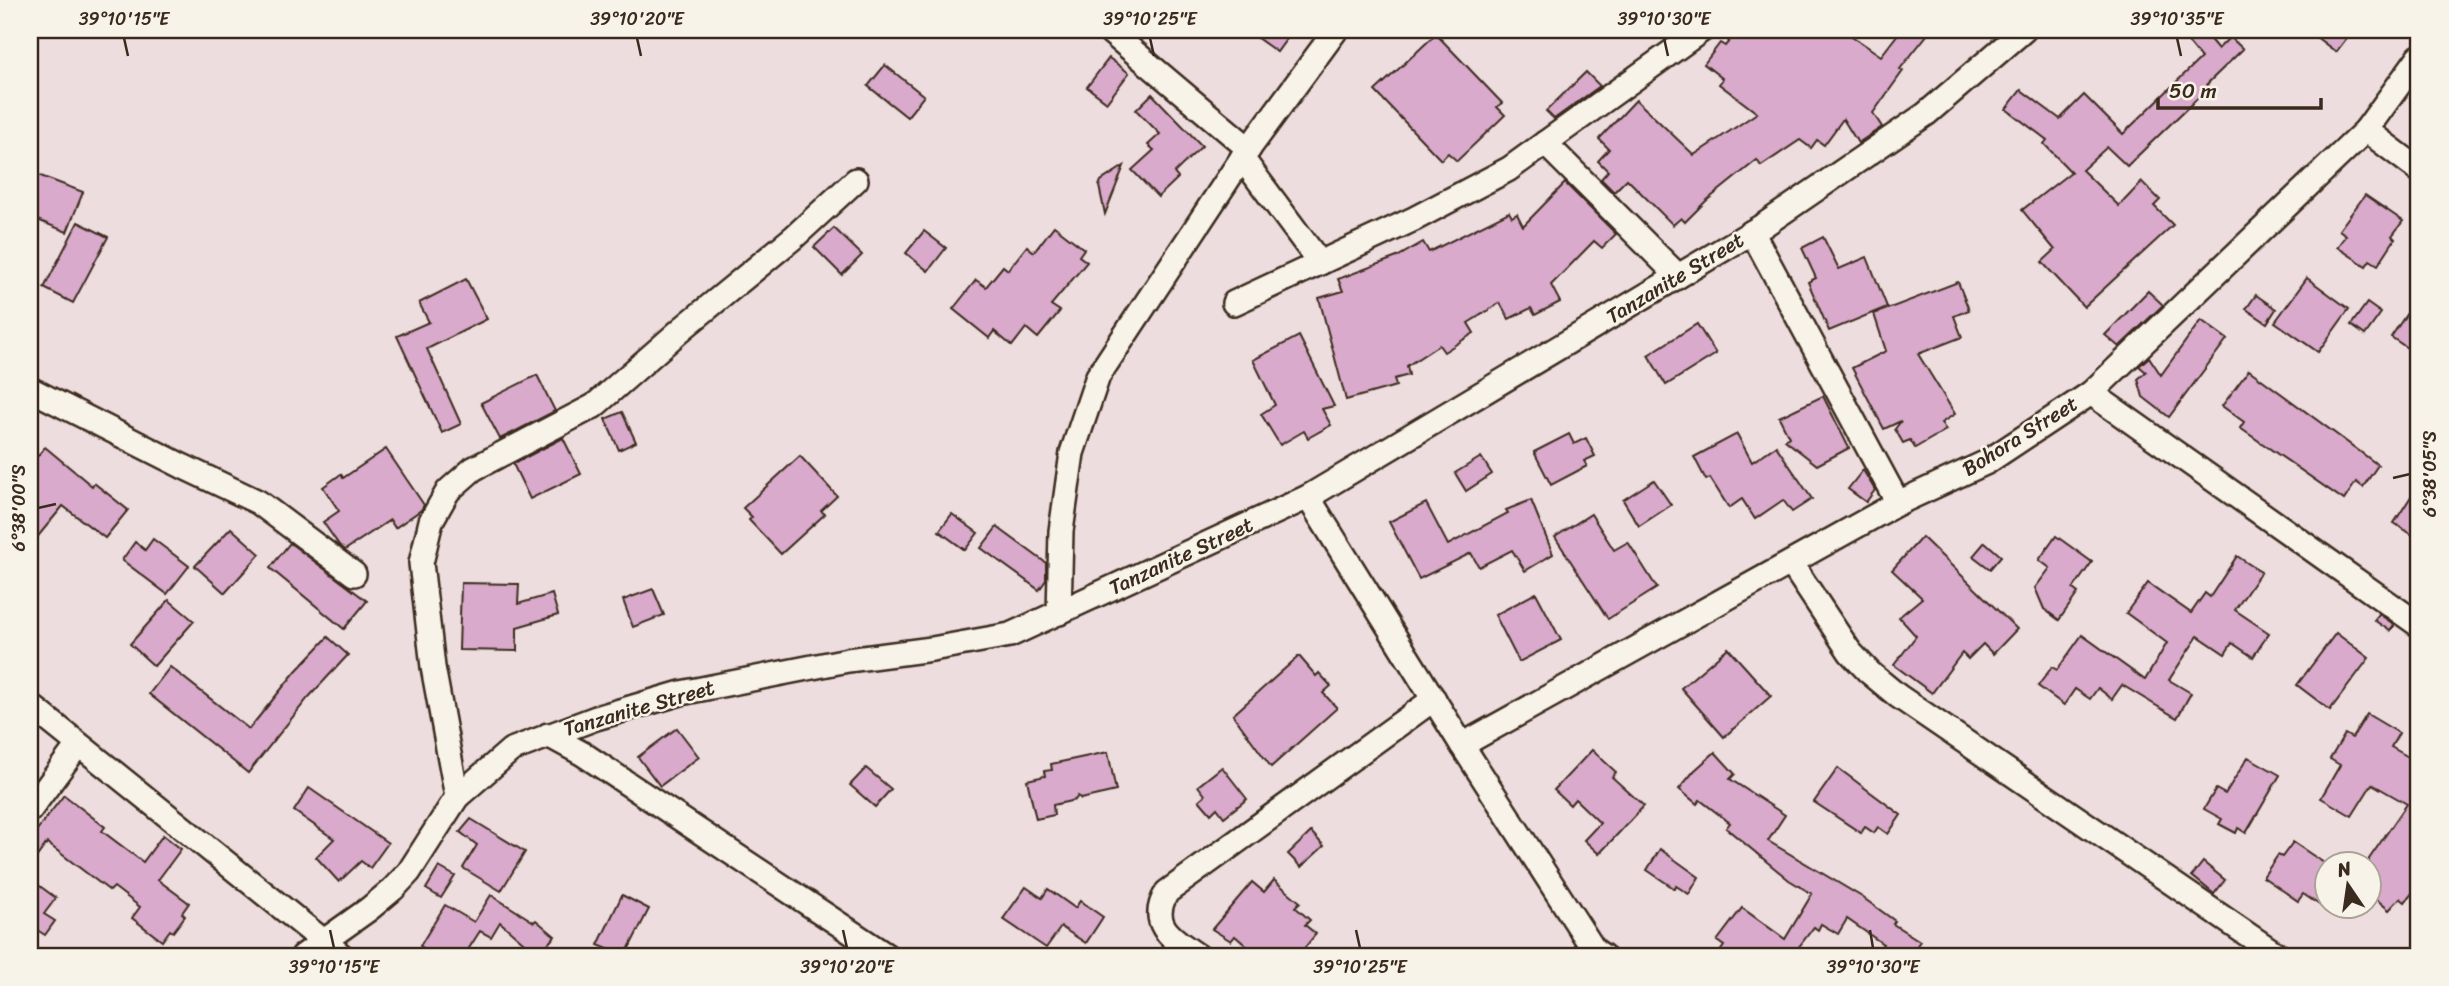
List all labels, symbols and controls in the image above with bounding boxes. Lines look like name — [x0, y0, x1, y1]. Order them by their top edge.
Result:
text: 39°10'15"E — [79, 3, 170, 35]
text: 39°10'20"E — [590, 3, 685, 35]
text: 39°10'25"E — [1103, 3, 1198, 35]
text: 39°10'30"E — [1617, 3, 1712, 35]
text: 39°10'35"E — [2131, 3, 2224, 35]
scale bar — [2158, 66, 2321, 110]
text: 50 m — [2169, 72, 2217, 110]
street label: Tanzanite Street — [1598, 222, 1752, 334]
street label: Bohora Street — [1954, 385, 2086, 487]
text: 6°38'05"S — [2414, 431, 2446, 517]
text: 6°38'00"S — [3, 465, 35, 551]
street label: Tanzanite Street — [1102, 506, 1260, 606]
street label: Tanzanite Street — [559, 668, 719, 748]
north arrow — [2312, 850, 2382, 920]
text: N — [2333, 851, 2355, 887]
text: 39°10'15"E — [289, 951, 380, 983]
text: 39°10'20"E — [800, 951, 895, 983]
text: 39°10'25"E — [1313, 951, 1408, 983]
text: 39°10'30"E — [1826, 951, 1921, 983]

